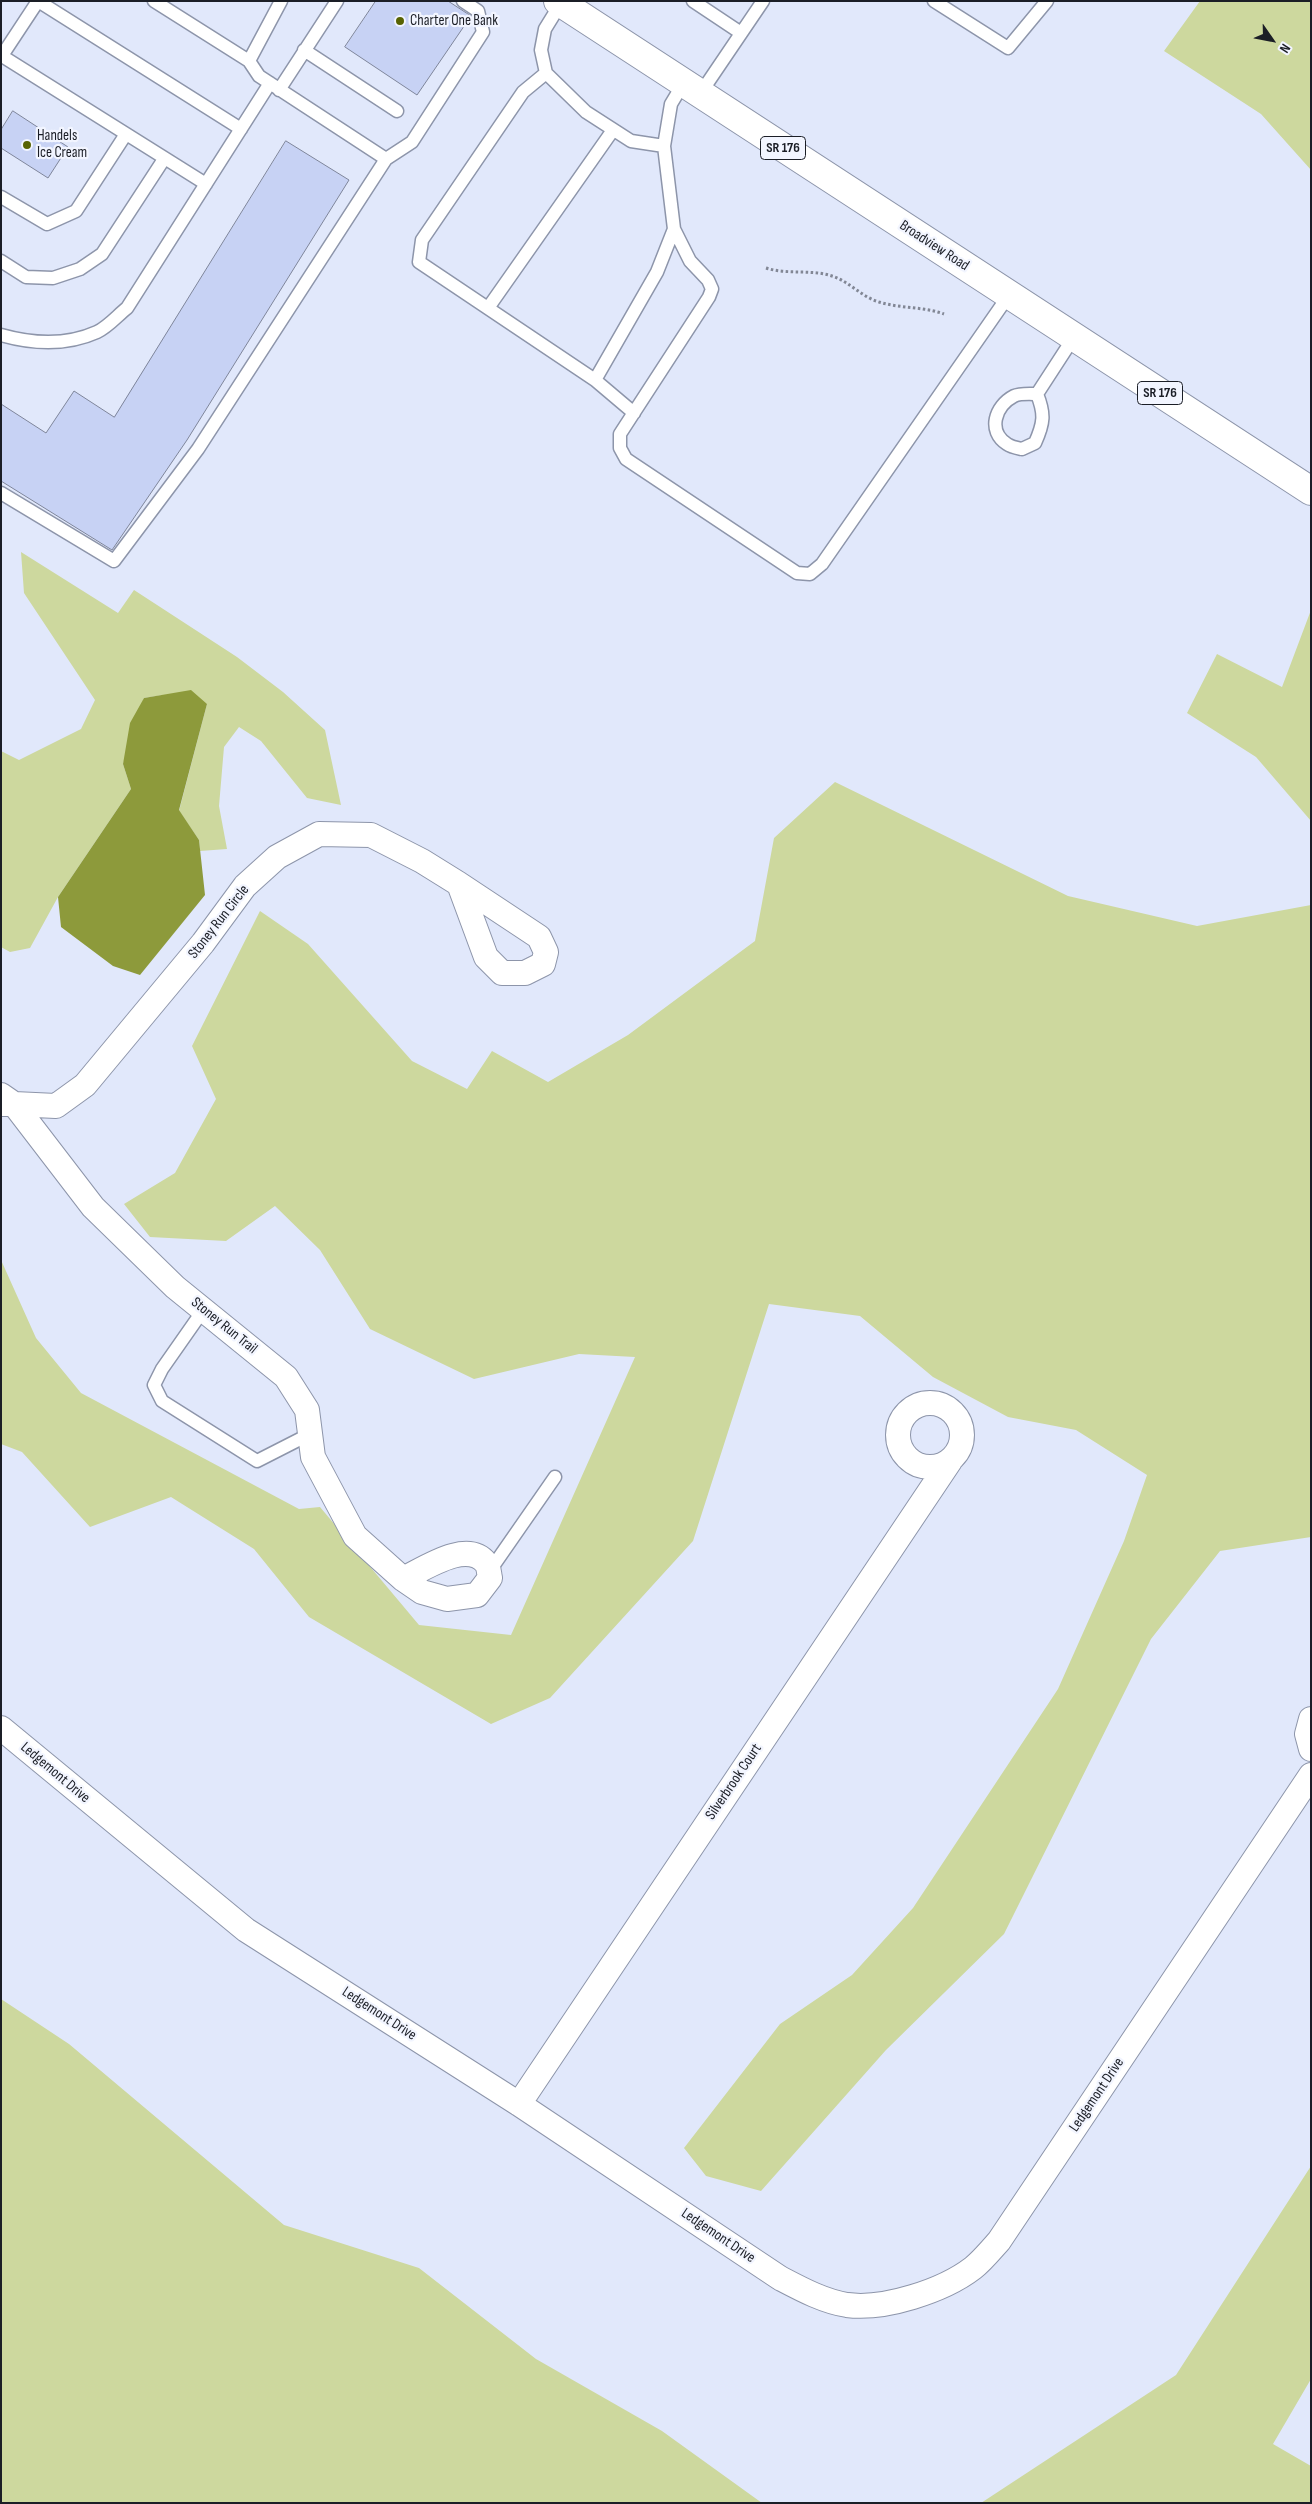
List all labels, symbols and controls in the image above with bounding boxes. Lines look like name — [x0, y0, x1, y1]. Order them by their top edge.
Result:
place label: Charter One Bank — [410, 12, 498, 30]
marker: Charter One Bank — [394, 15, 406, 27]
north arrow — [1247, 15, 1297, 65]
text: N — [1276, 41, 1294, 56]
place label: Handels Ice Cream — [37, 127, 87, 162]
road number: SR 176 — [760, 136, 806, 160]
marker: Handels Ice Cream — [21, 139, 33, 151]
street label: Broadview Road — [896, 217, 972, 275]
road number: SR 176 — [1138, 382, 1182, 404]
street label: Stoney Run Circle — [185, 882, 253, 962]
street label: Stoney Run Trail — [187, 1294, 261, 1358]
street label: Ledgemont Drive — [17, 1739, 93, 1807]
street label: Silverbrook Court — [702, 1741, 766, 1823]
street label: Ledgemont Drive — [338, 1983, 420, 2045]
street label: Ledgemont Drive — [1066, 2055, 1128, 2135]
street label: Ledgemont Drive — [678, 2205, 758, 2267]

